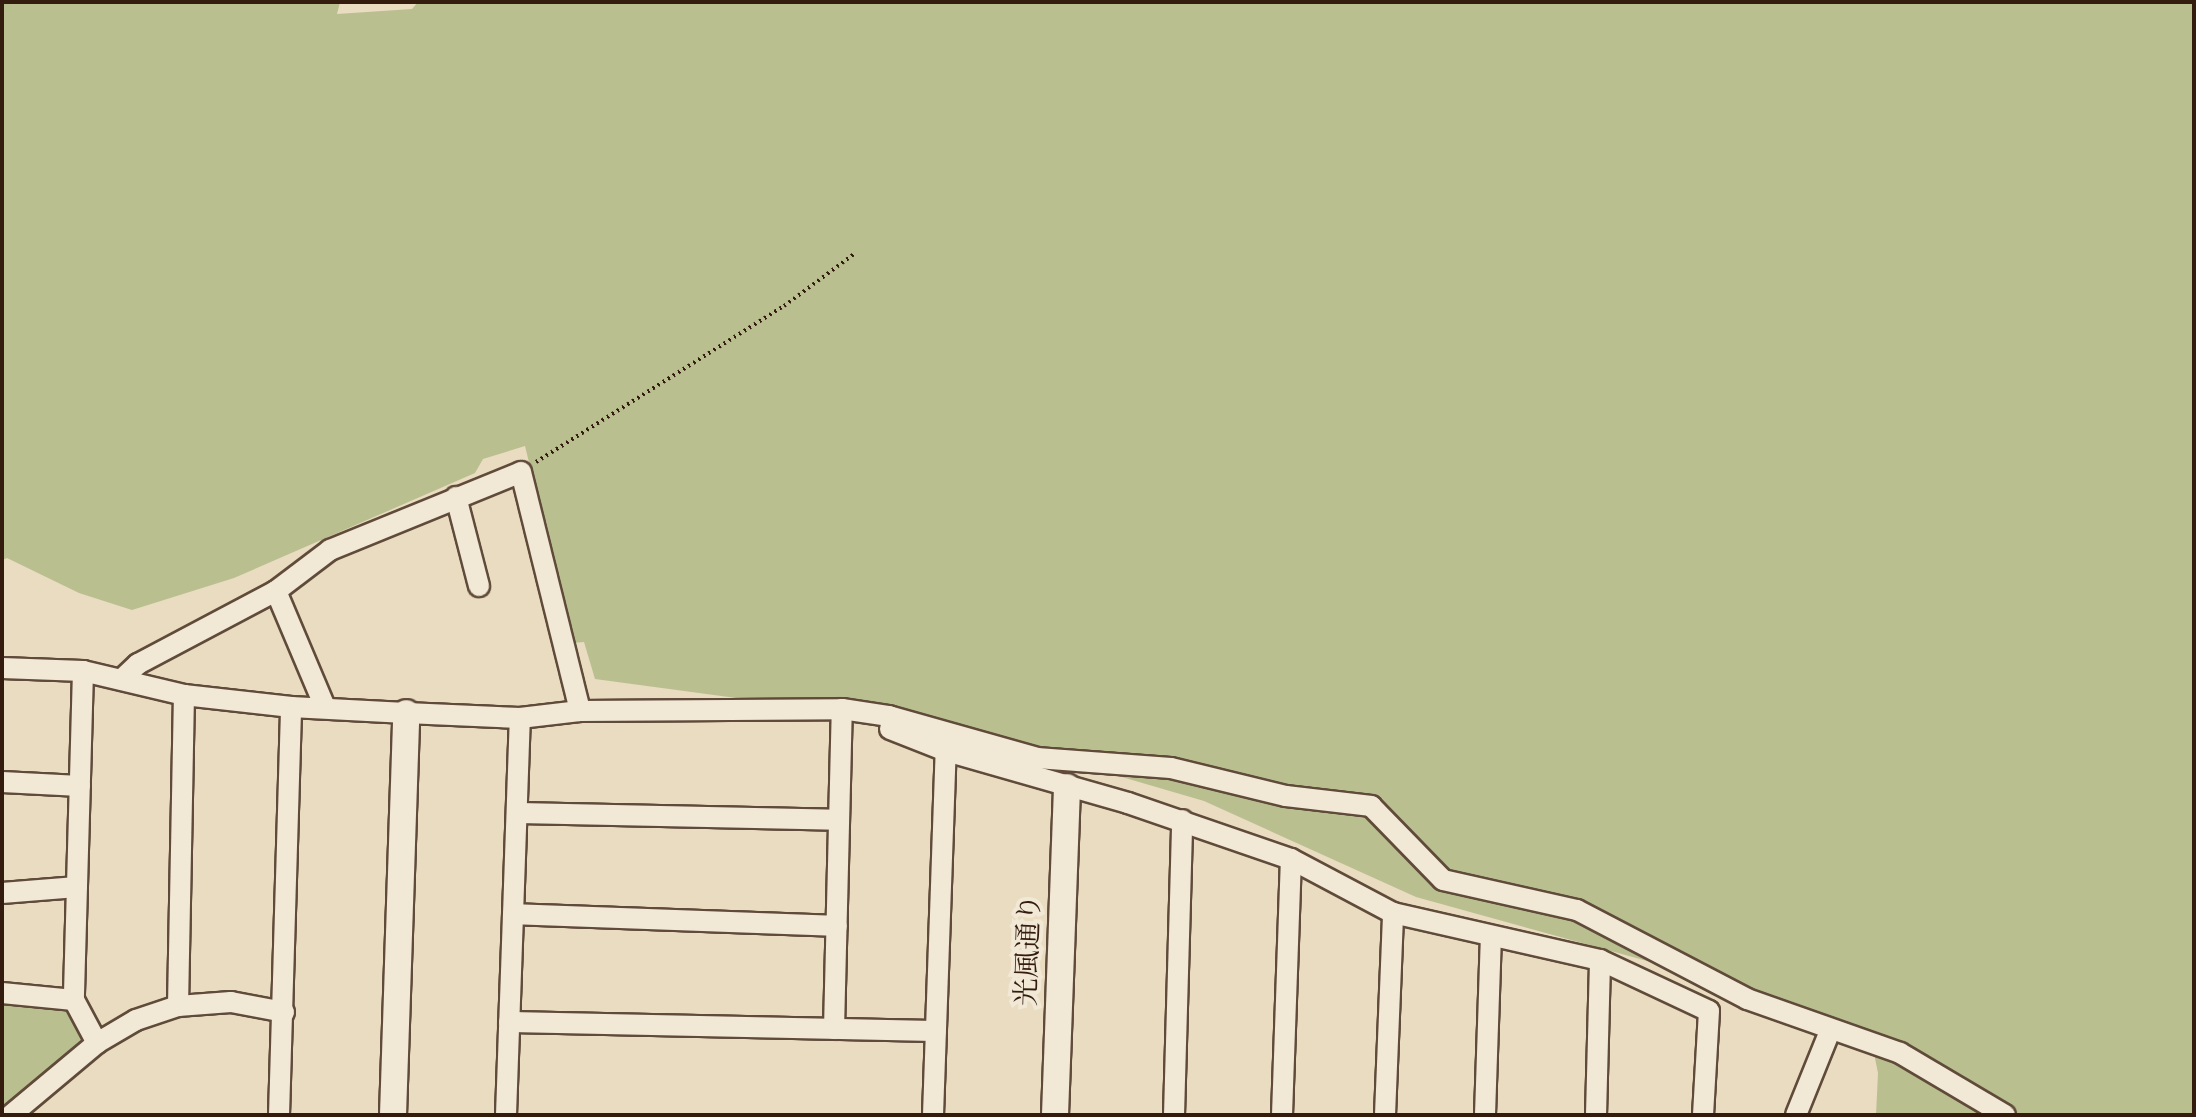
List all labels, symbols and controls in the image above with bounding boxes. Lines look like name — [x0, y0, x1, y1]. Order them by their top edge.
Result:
street label: 光風通り — [1010, 893, 1048, 1007]

